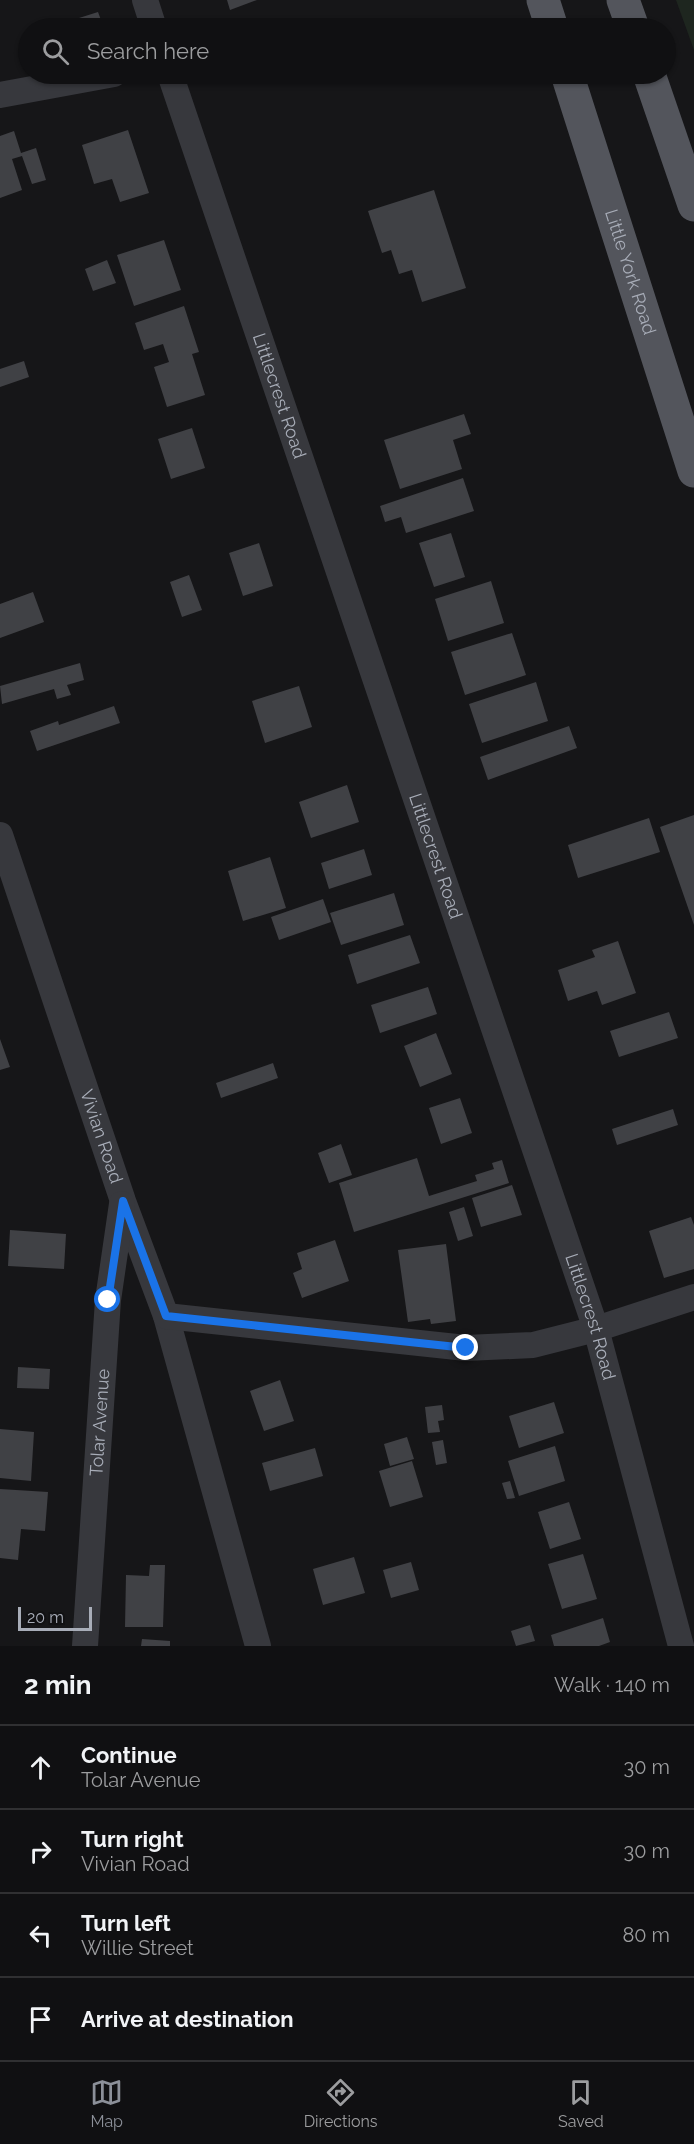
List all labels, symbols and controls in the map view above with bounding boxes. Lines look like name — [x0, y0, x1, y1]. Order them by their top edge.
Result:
search box — [18, 18, 676, 84]
icon: search — [39, 35, 72, 68]
text: Search here — [87, 38, 209, 64]
street label: Little York Road — [601, 207, 661, 337]
street label: Littlecrest Road — [249, 330, 311, 461]
street label: Littlecrest Road — [405, 791, 467, 921]
street label: Vivian Road — [76, 1087, 127, 1186]
street label: Littlecrest Road — [561, 1251, 620, 1382]
route start — [94, 1286, 120, 1312]
route end — [452, 1334, 478, 1360]
street label: Tolar Avenue — [85, 1368, 113, 1477]
scale bar — [18, 1604, 92, 1632]
text: 20 m — [27, 1608, 64, 1627]
text: 2 min — [24, 1670, 91, 1700]
text: Walk · 140 m — [554, 1673, 670, 1697]
text: Continue — [81, 1742, 177, 1768]
icon: ahead — [24, 1751, 57, 1784]
text: 30 m — [624, 1755, 670, 1779]
text: Tolar Avenue — [81, 1768, 200, 1792]
text: Turn right — [81, 1826, 184, 1852]
icon: right — [24, 1835, 57, 1868]
text: 30 m — [624, 1839, 670, 1863]
text: Vivian Road — [81, 1852, 190, 1876]
text: Turn left — [81, 1910, 171, 1936]
icon: left — [24, 1919, 57, 1952]
text: 80 m — [622, 1923, 670, 1947]
text: Willie Street — [81, 1936, 194, 1960]
icon: arrive — [24, 2003, 57, 2036]
text: Arrive at destination — [81, 2006, 294, 2032]
tab: Map — [90, 2076, 123, 2131]
tab: Directions — [304, 2076, 378, 2131]
tab: Saved — [558, 2076, 604, 2131]

